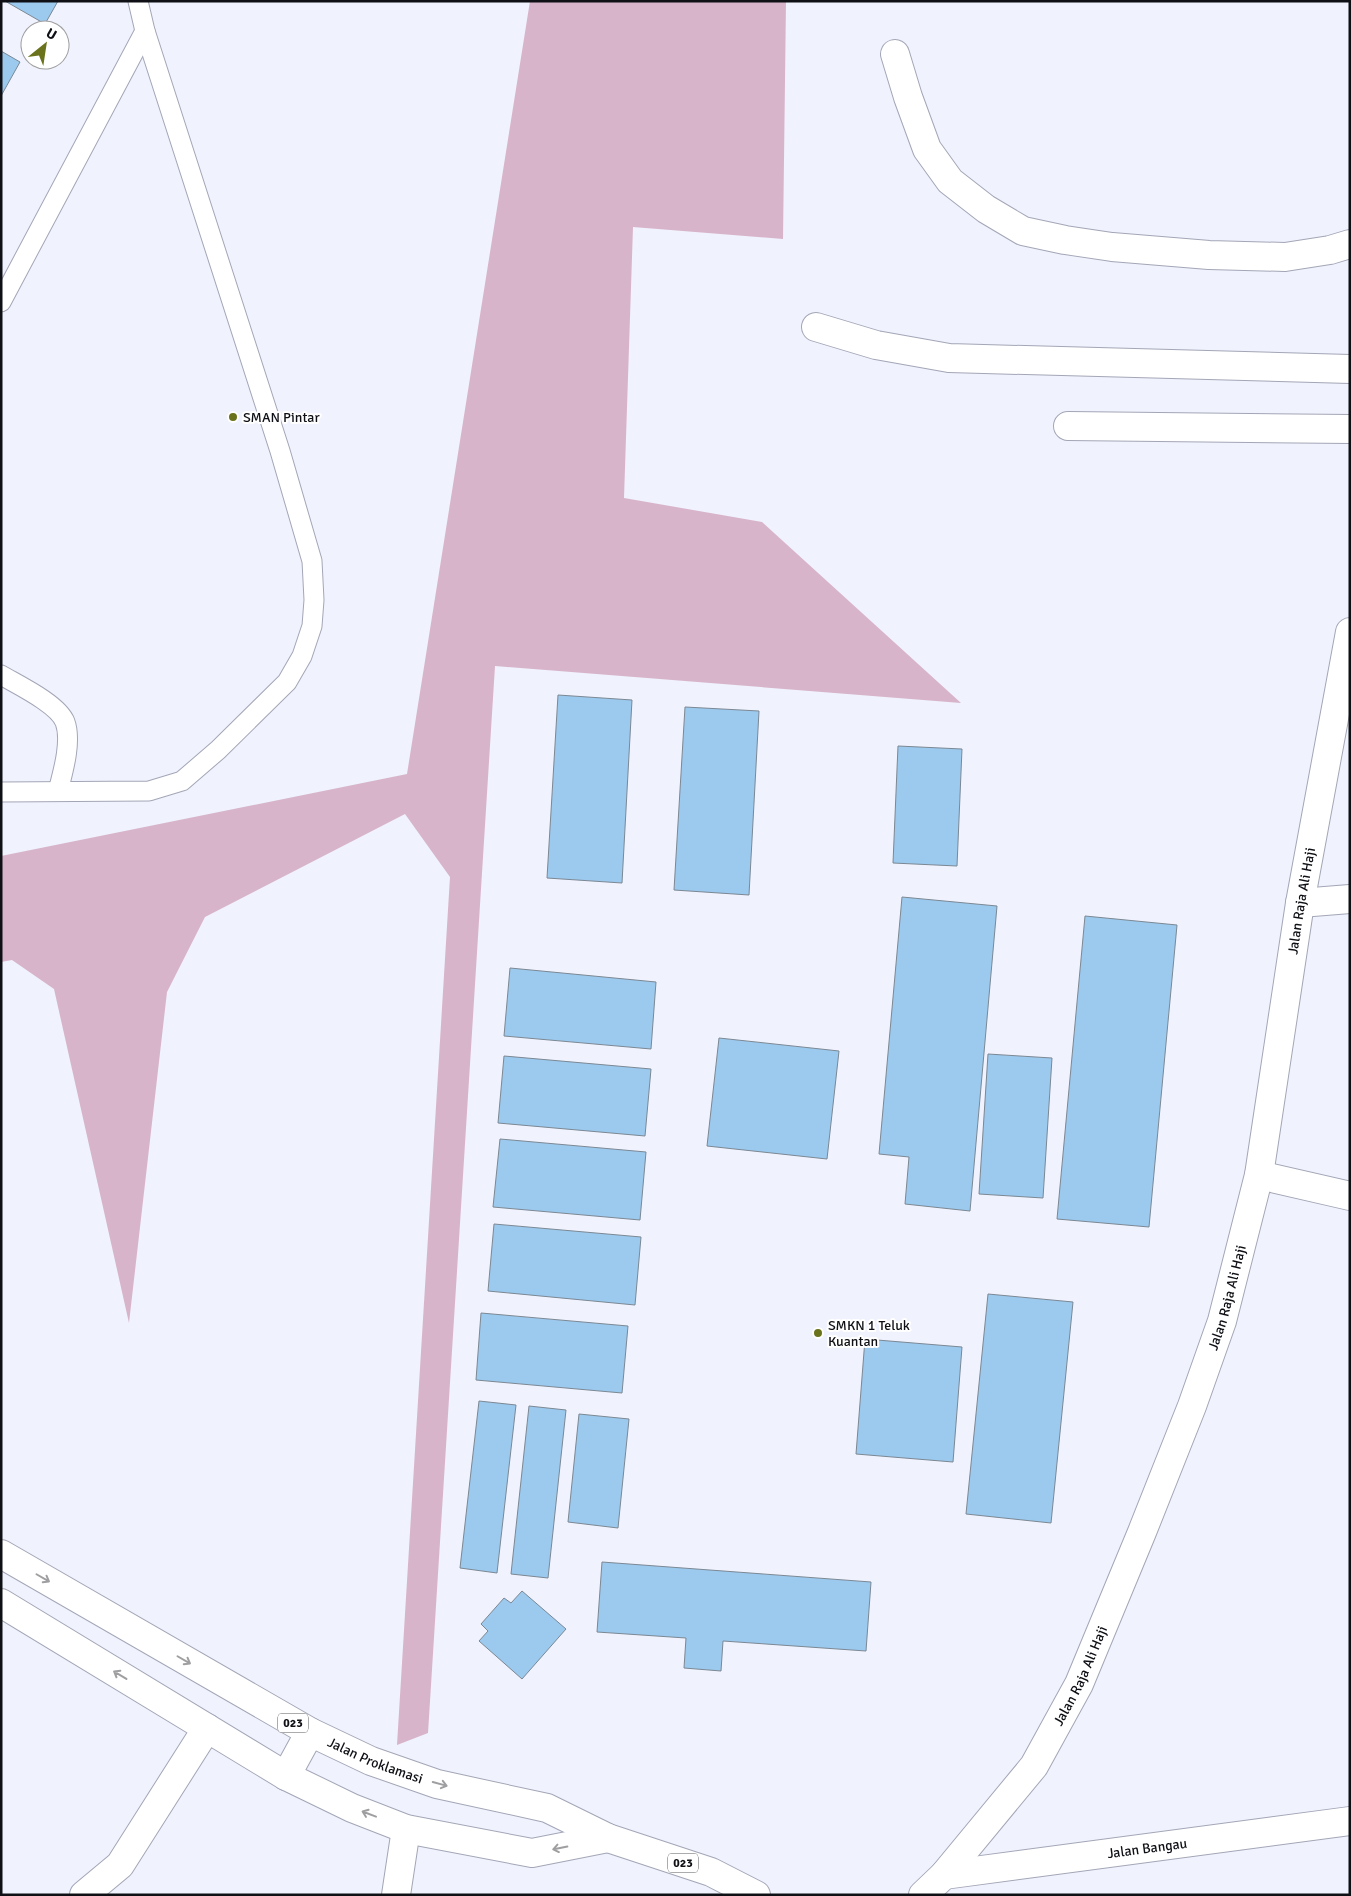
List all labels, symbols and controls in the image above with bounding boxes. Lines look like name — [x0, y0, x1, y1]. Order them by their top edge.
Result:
north arrow — [20, 20, 70, 70]
text: U — [43, 24, 60, 44]
place label: SMAN Pintar — [243, 409, 320, 426]
marker: SMAN Pintar — [227, 411, 239, 423]
street label: Jalan Raja Ali Haji — [1284, 846, 1319, 956]
street label: Jalan Raja Ali Haji — [1204, 1243, 1249, 1352]
place label: SMKN 1 Teluk Kuantan — [828, 1317, 910, 1350]
marker: SMKN 1 Teluk Kuantan — [812, 1327, 824, 1339]
one-way arrow — [36, 1574, 50, 1584]
street label: Jalan Raja Ali Haji — [1049, 1623, 1111, 1728]
one-way arrow — [177, 1655, 191, 1665]
one-way arrow — [114, 1670, 128, 1680]
road number: 023 — [278, 1714, 308, 1732]
street label: Jalan Proklamasi — [325, 1733, 425, 1787]
one-way arrow — [431, 1780, 447, 1789]
one-way arrow — [362, 1809, 377, 1819]
street label: Jalan Bangau — [1106, 1834, 1188, 1862]
one-way arrow — [553, 1843, 569, 1853]
road number: 023 — [668, 1854, 698, 1872]

